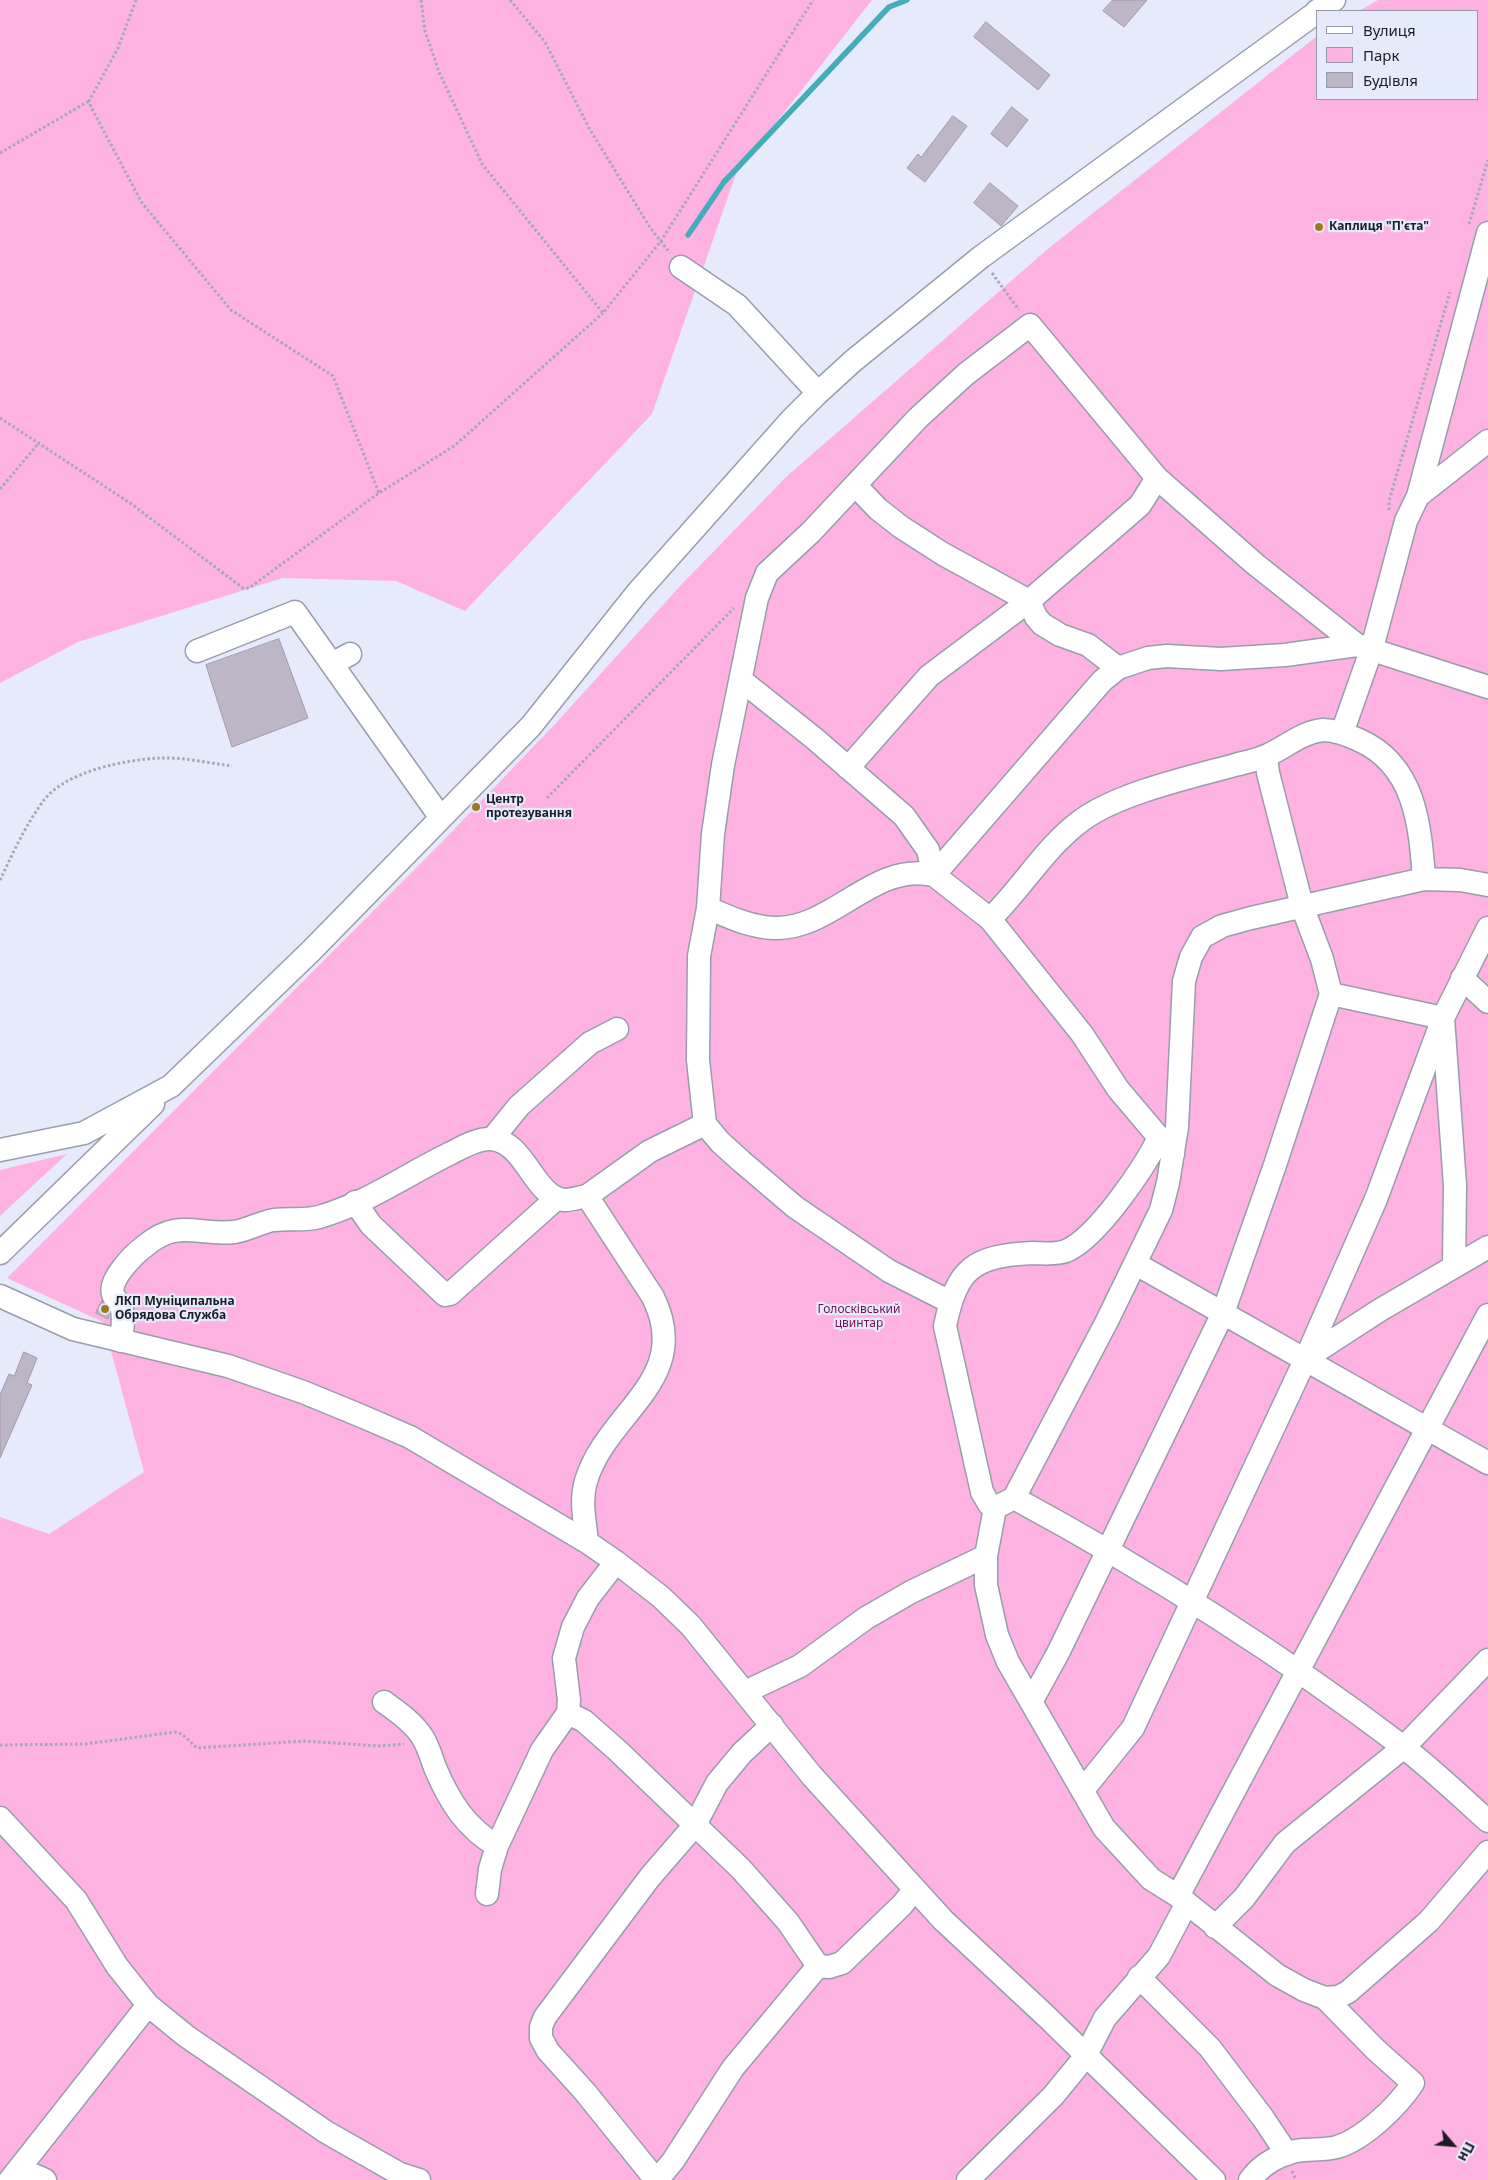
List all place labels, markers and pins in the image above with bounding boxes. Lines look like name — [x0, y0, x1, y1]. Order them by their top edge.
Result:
place label: Каплиця "П'єта" — [1329, 220, 1429, 234]
marker: Каплиця "П'єта" — [1313, 221, 1325, 233]
place label: Центр протезування — [486, 793, 572, 821]
marker: Центр протезування — [470, 801, 482, 813]
place label: ЛКП Муніципальна Обрядова Служба — [115, 1295, 235, 1323]
marker: ЛКП Муніципальна Обрядова Служба — [99, 1303, 111, 1315]

